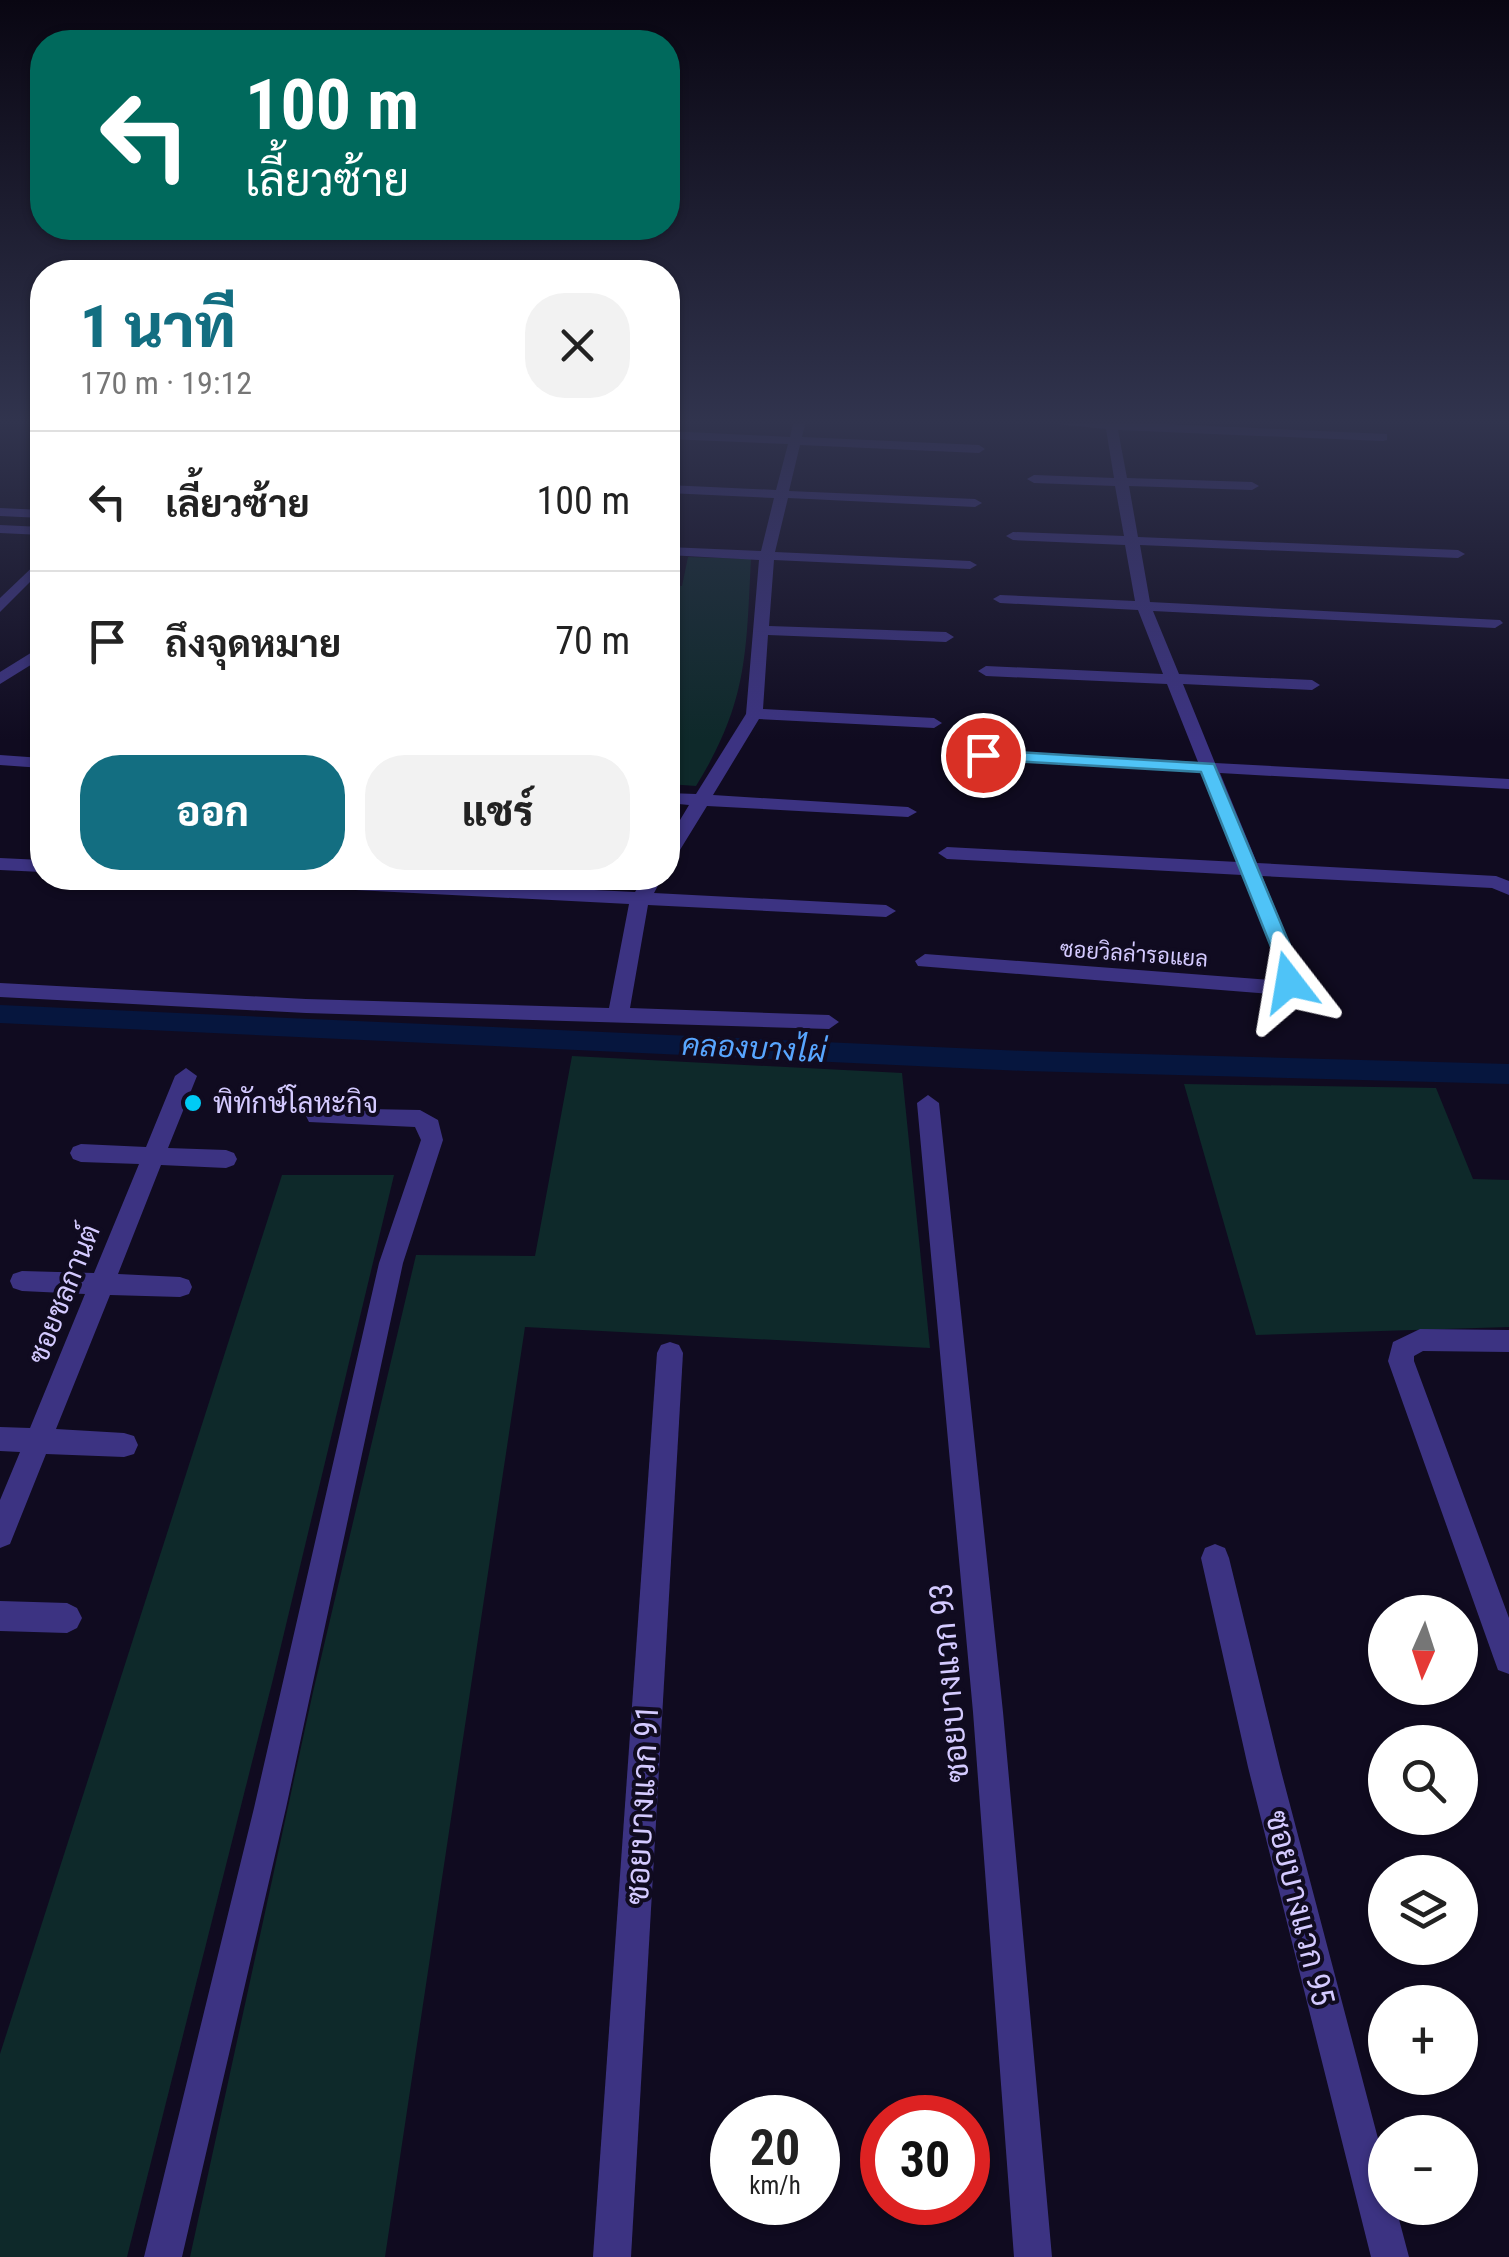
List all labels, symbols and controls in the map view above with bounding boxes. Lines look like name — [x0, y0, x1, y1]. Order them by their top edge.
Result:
text: 100 m — [245, 64, 419, 146]
icon: left — [80, 70, 210, 200]
text: เลี้ยวซ้าย — [245, 154, 409, 207]
text: 1 นาที — [80, 291, 236, 362]
button: close — [525, 293, 630, 398]
text: 170 m · 19:12 — [80, 364, 252, 402]
icon: left — [80, 474, 135, 529]
text: 100 m — [536, 479, 630, 523]
text: เลี้ยวซ้าย — [165, 482, 310, 526]
icon: arrive — [80, 614, 135, 669]
text: 70 m — [555, 619, 630, 663]
text: ถึงจุดหมาย — [165, 622, 341, 666]
pin — [941, 713, 1026, 798]
icon: arrive — [956, 728, 1011, 783]
button: ออก — [80, 755, 345, 870]
button: แชร์ — [365, 755, 630, 870]
position arrow — [1237, 930, 1341, 1034]
street label: ซอยวิลล่ารอแยล — [1059, 935, 1209, 972]
water label: คลองบางไผ่ — [681, 1025, 829, 1069]
place label: พิทักษ์โลหะกิจ — [213, 1084, 378, 1120]
marker: พิทักษ์โลหะกิจ — [182, 1092, 204, 1114]
street label: ซอยชลกานต์ — [18, 1218, 107, 1369]
street label: ซอยบางแวก 93 — [921, 1582, 977, 1784]
north arrow — [1368, 1595, 1478, 1705]
map controls — [1368, 1595, 1478, 2225]
street label: ซอยบางแวก 91 — [618, 1704, 666, 1906]
button: search — [1368, 1725, 1478, 1835]
street label: ซอยบางแวก 95 — [1257, 1806, 1343, 2010]
button: layers — [1368, 1855, 1478, 1965]
button: + — [1368, 1985, 1478, 2095]
speed limit sign: 30 — [860, 2095, 990, 2225]
button: − — [1368, 2115, 1478, 2225]
text: 20 — [750, 2119, 800, 2177]
text: km/h — [749, 2171, 801, 2200]

